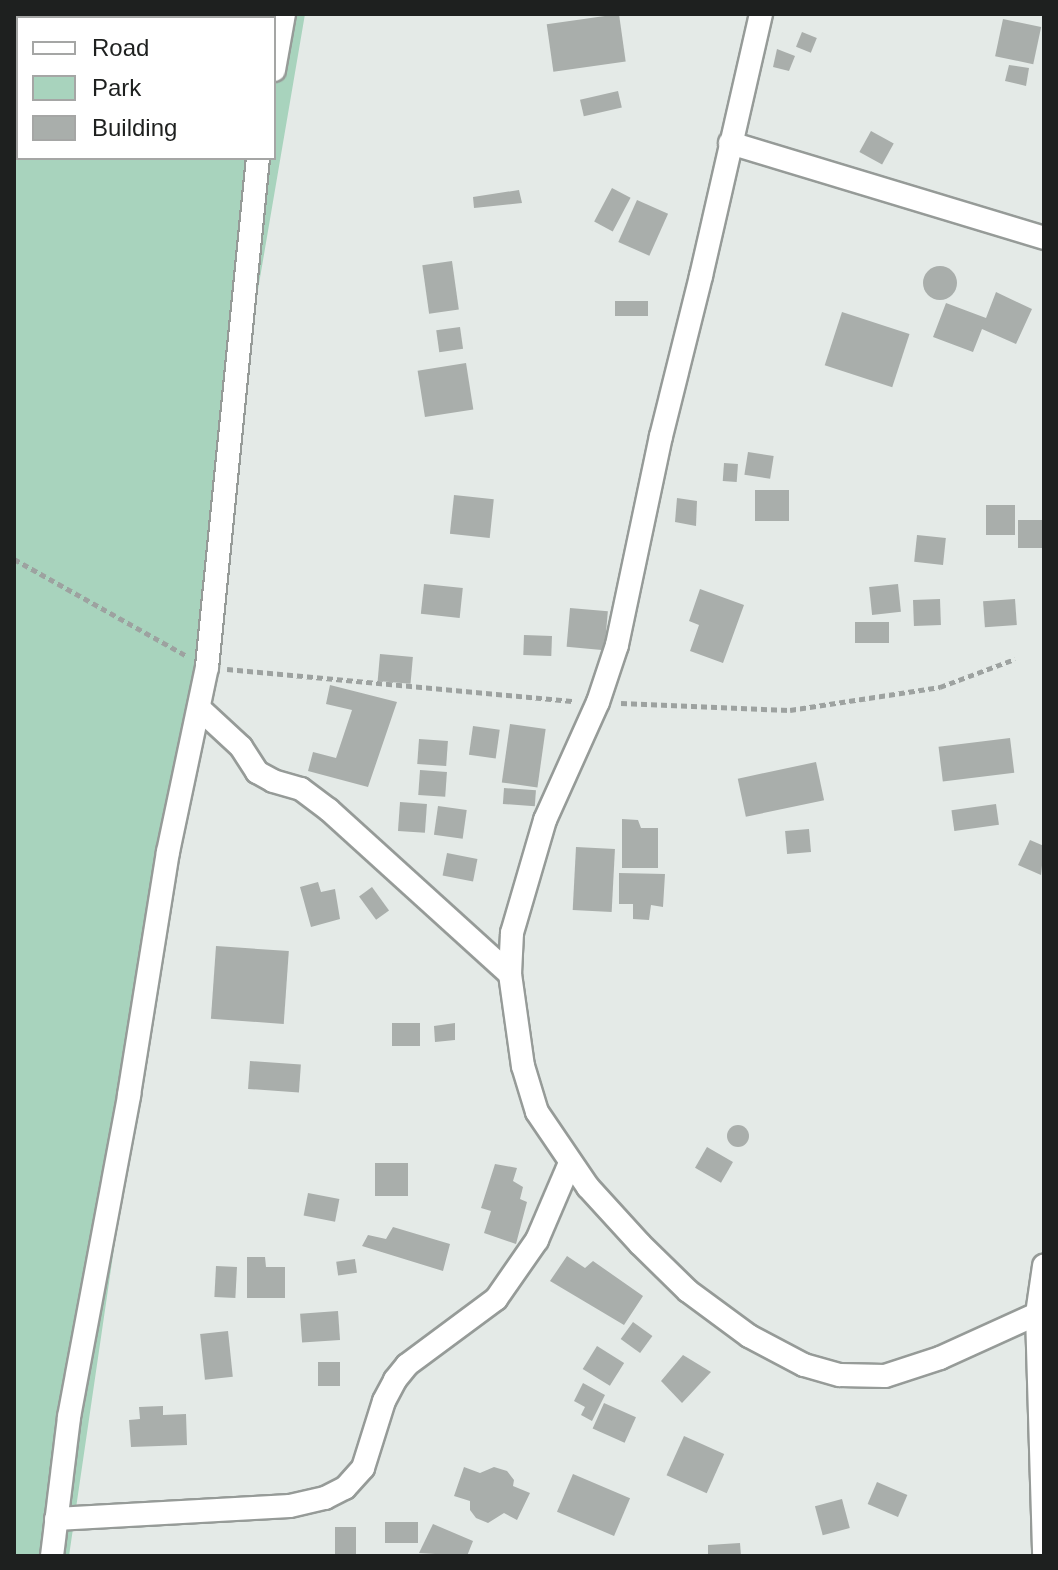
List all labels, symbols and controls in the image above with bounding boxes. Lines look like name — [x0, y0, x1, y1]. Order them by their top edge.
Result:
legend — [16, 16, 276, 160]
text: Road — [92, 34, 149, 61]
text: Park — [92, 74, 141, 101]
text: Building — [92, 114, 177, 141]

